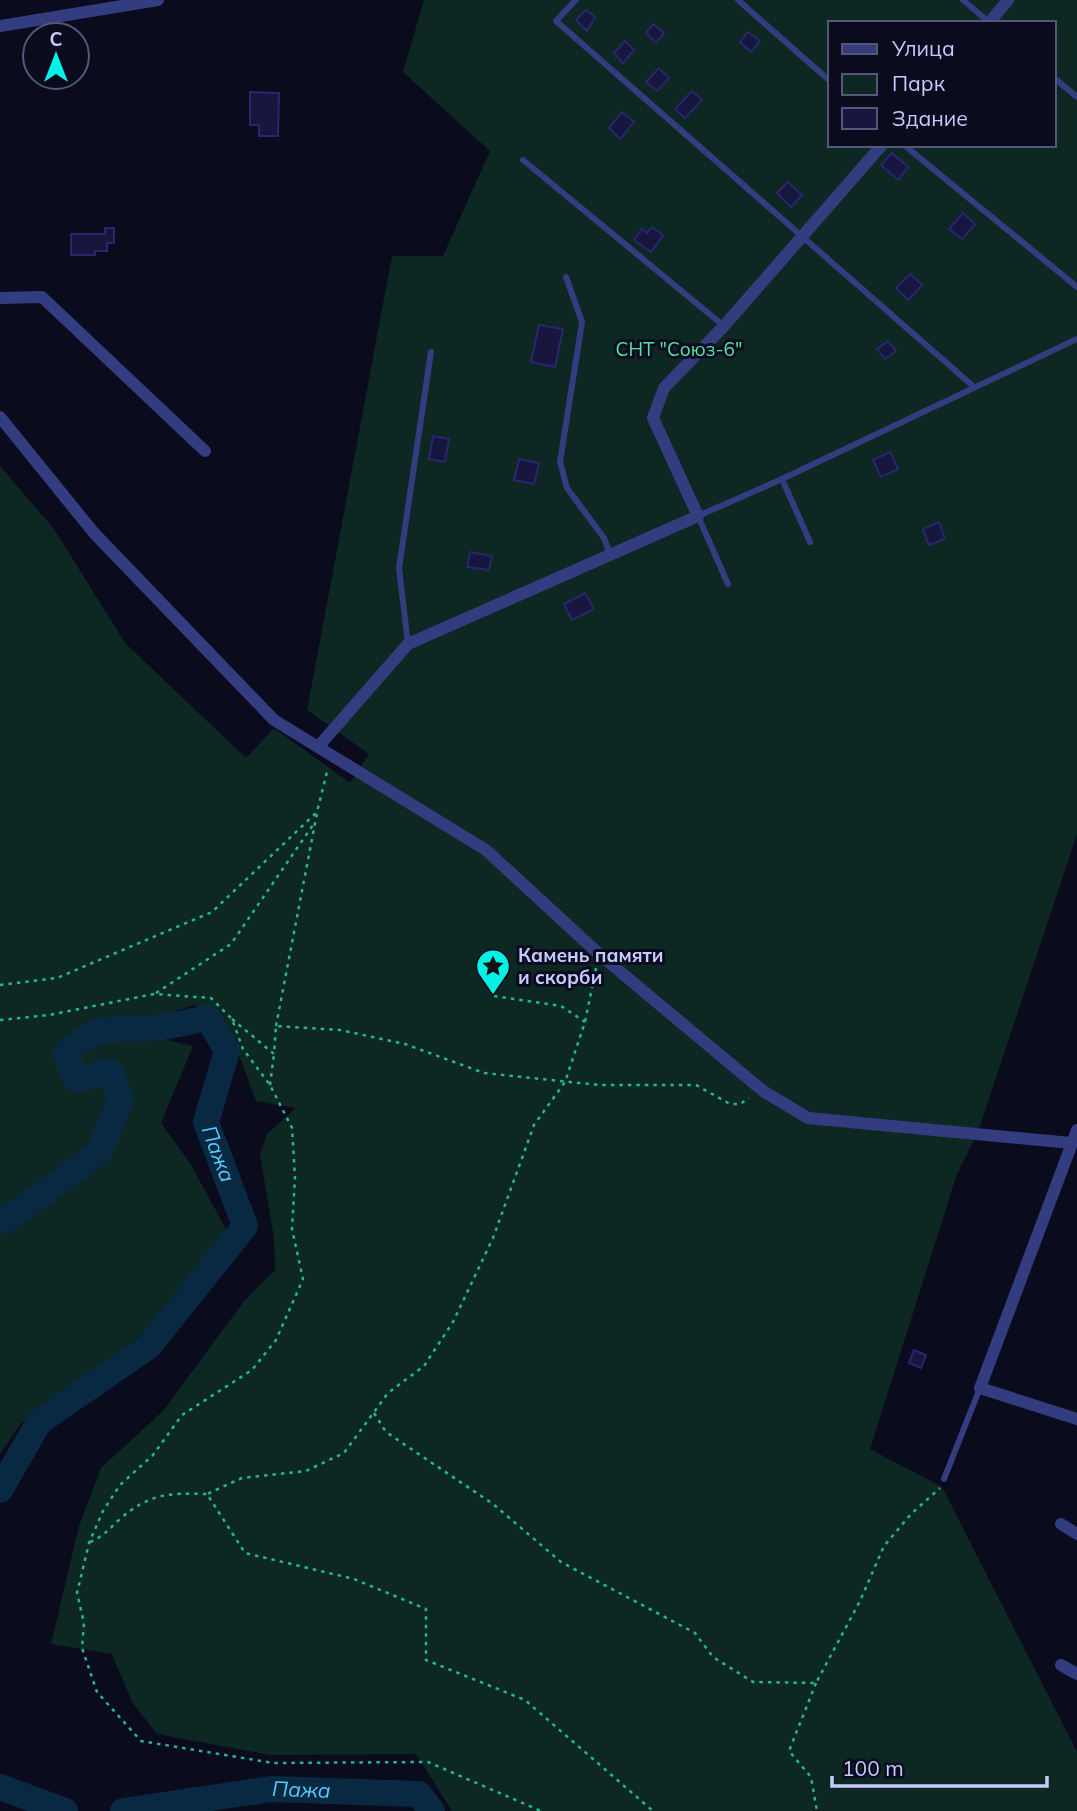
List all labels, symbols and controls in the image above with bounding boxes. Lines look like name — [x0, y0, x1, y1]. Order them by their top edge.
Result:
north arrow — [21, 21, 91, 91]
legend — [828, 21, 1056, 147]
text: С — [49, 27, 63, 51]
text: Улица — [891, 35, 955, 61]
text: Парк — [892, 70, 946, 96]
text: Здание — [892, 105, 968, 131]
park label: СНТ "Союз-6" — [616, 337, 742, 361]
place label: Камень памяти и скорби — [518, 943, 663, 989]
place icon: Камень памяти и скорби — [474, 947, 512, 996]
water label: Пажа — [196, 1122, 241, 1186]
scale bar — [832, 1744, 1047, 1788]
text: 100 m — [842, 1755, 904, 1781]
water label: Пажа — [272, 1775, 331, 1803]

